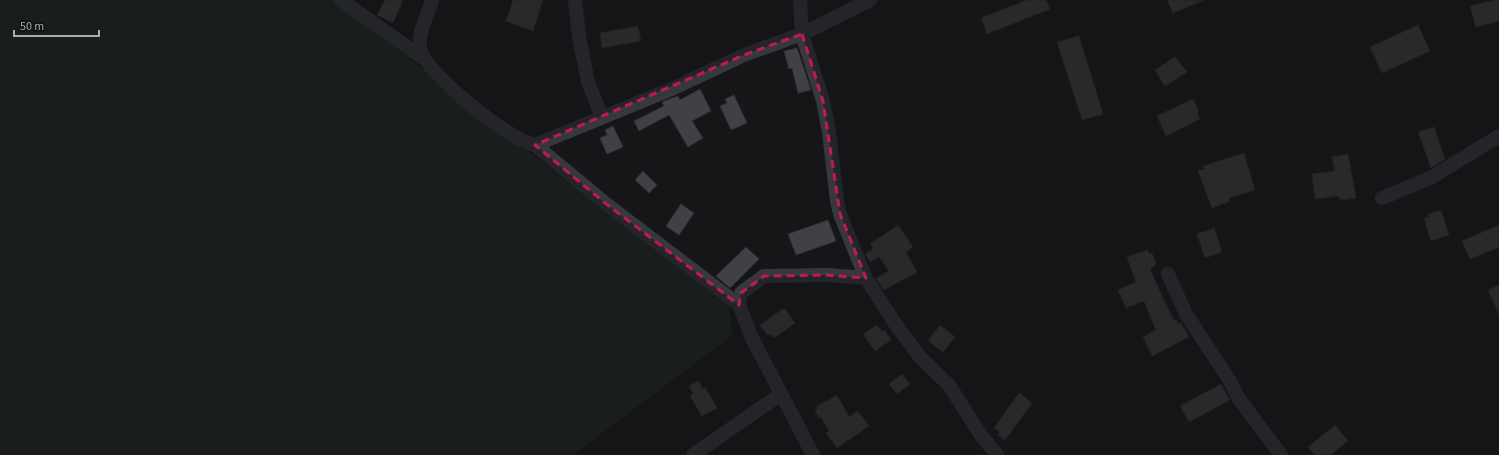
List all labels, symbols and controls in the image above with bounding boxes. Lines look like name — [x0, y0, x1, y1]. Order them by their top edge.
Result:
scale bar — [14, 12, 99, 38]
text: 50 m — [20, 18, 44, 35]

